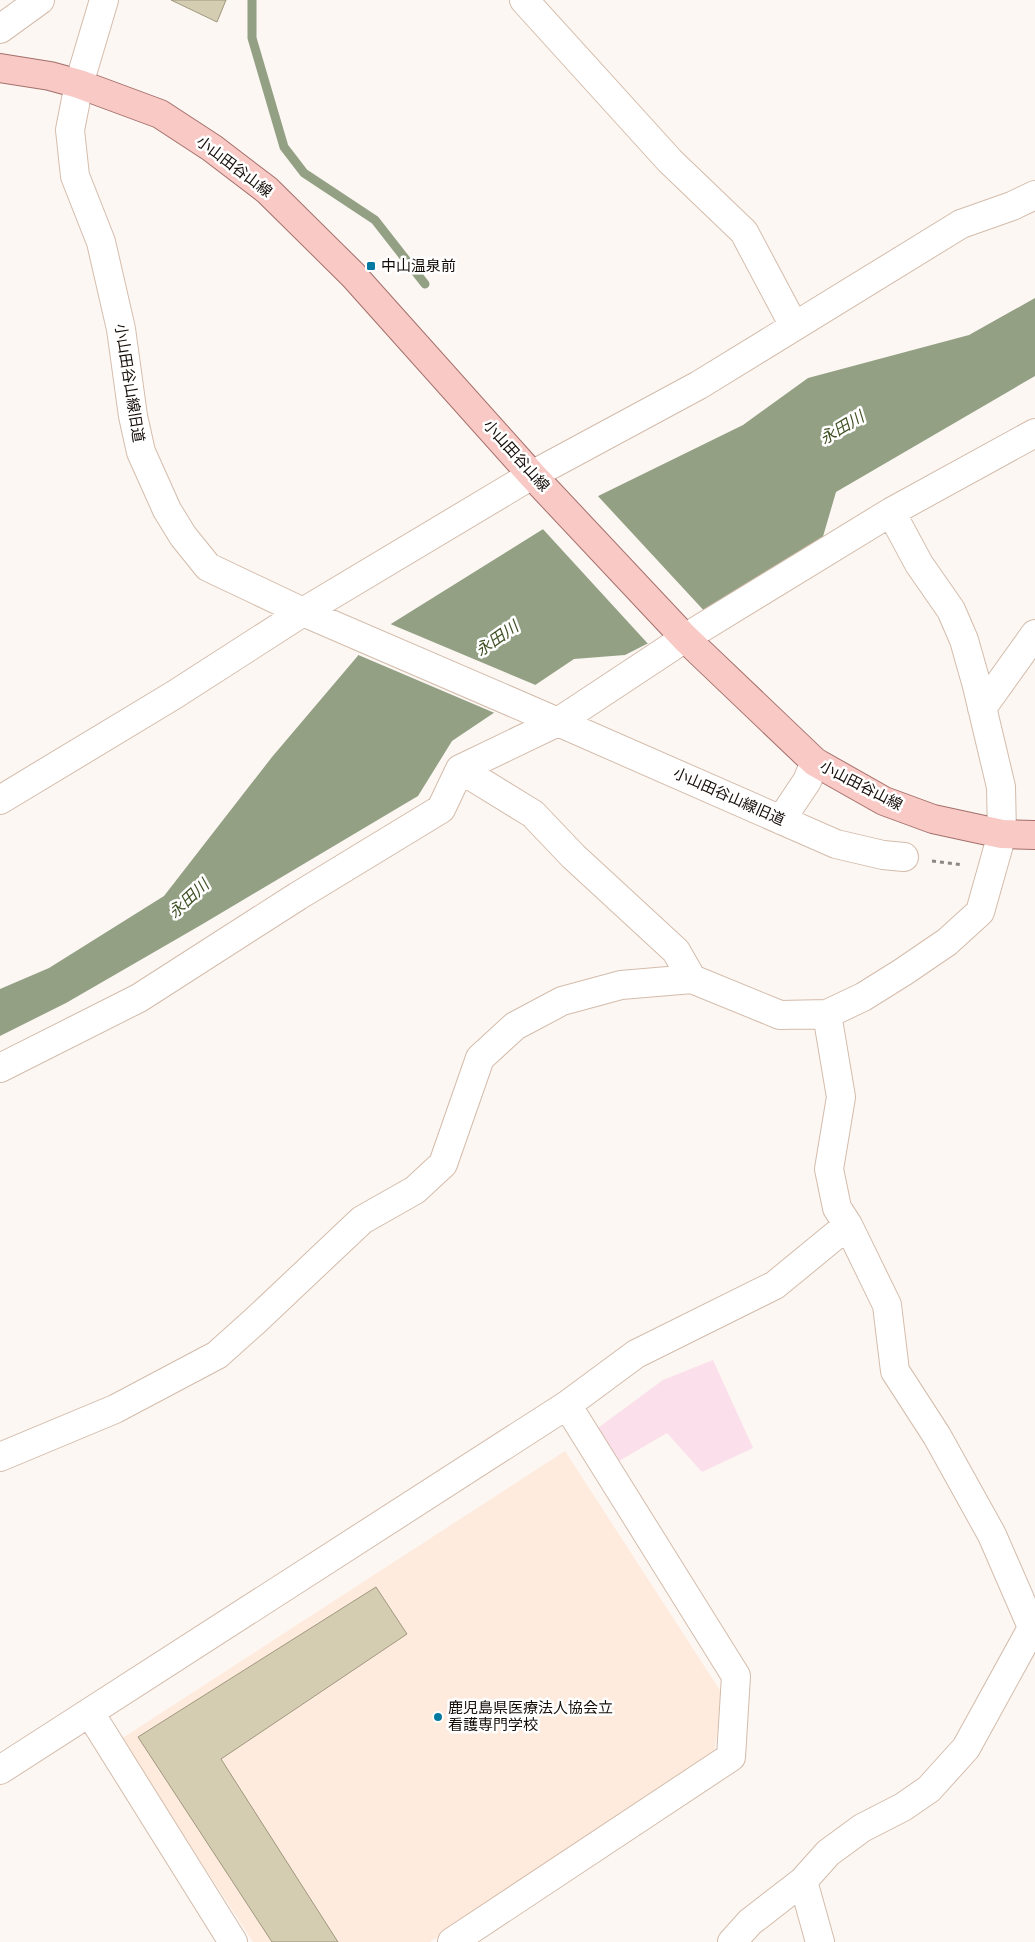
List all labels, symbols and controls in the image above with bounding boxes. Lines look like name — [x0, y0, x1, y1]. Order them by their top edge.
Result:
street label: 小山田谷山線 — [192, 132, 276, 202]
place label: 中山温泉前 — [381, 256, 456, 277]
marker: 中山温泉前 — [365, 260, 377, 272]
street label: 小山田谷山線旧道 — [109, 322, 149, 444]
water label: 永田川 — [816, 405, 870, 450]
street label: 小山田谷山線 — [478, 416, 554, 496]
water label: 永田川 — [471, 615, 525, 662]
street label: 小山田谷山線 — [816, 756, 906, 816]
street label: 小山田谷山線旧道 — [670, 763, 788, 831]
water label: 永田川 — [164, 873, 216, 923]
place label: 鹿児島県医療法人協会立 看護専門学校 — [448, 1698, 613, 1736]
marker: 鹿児島県医療法人協会立 看護専門学校 — [432, 1711, 444, 1723]

